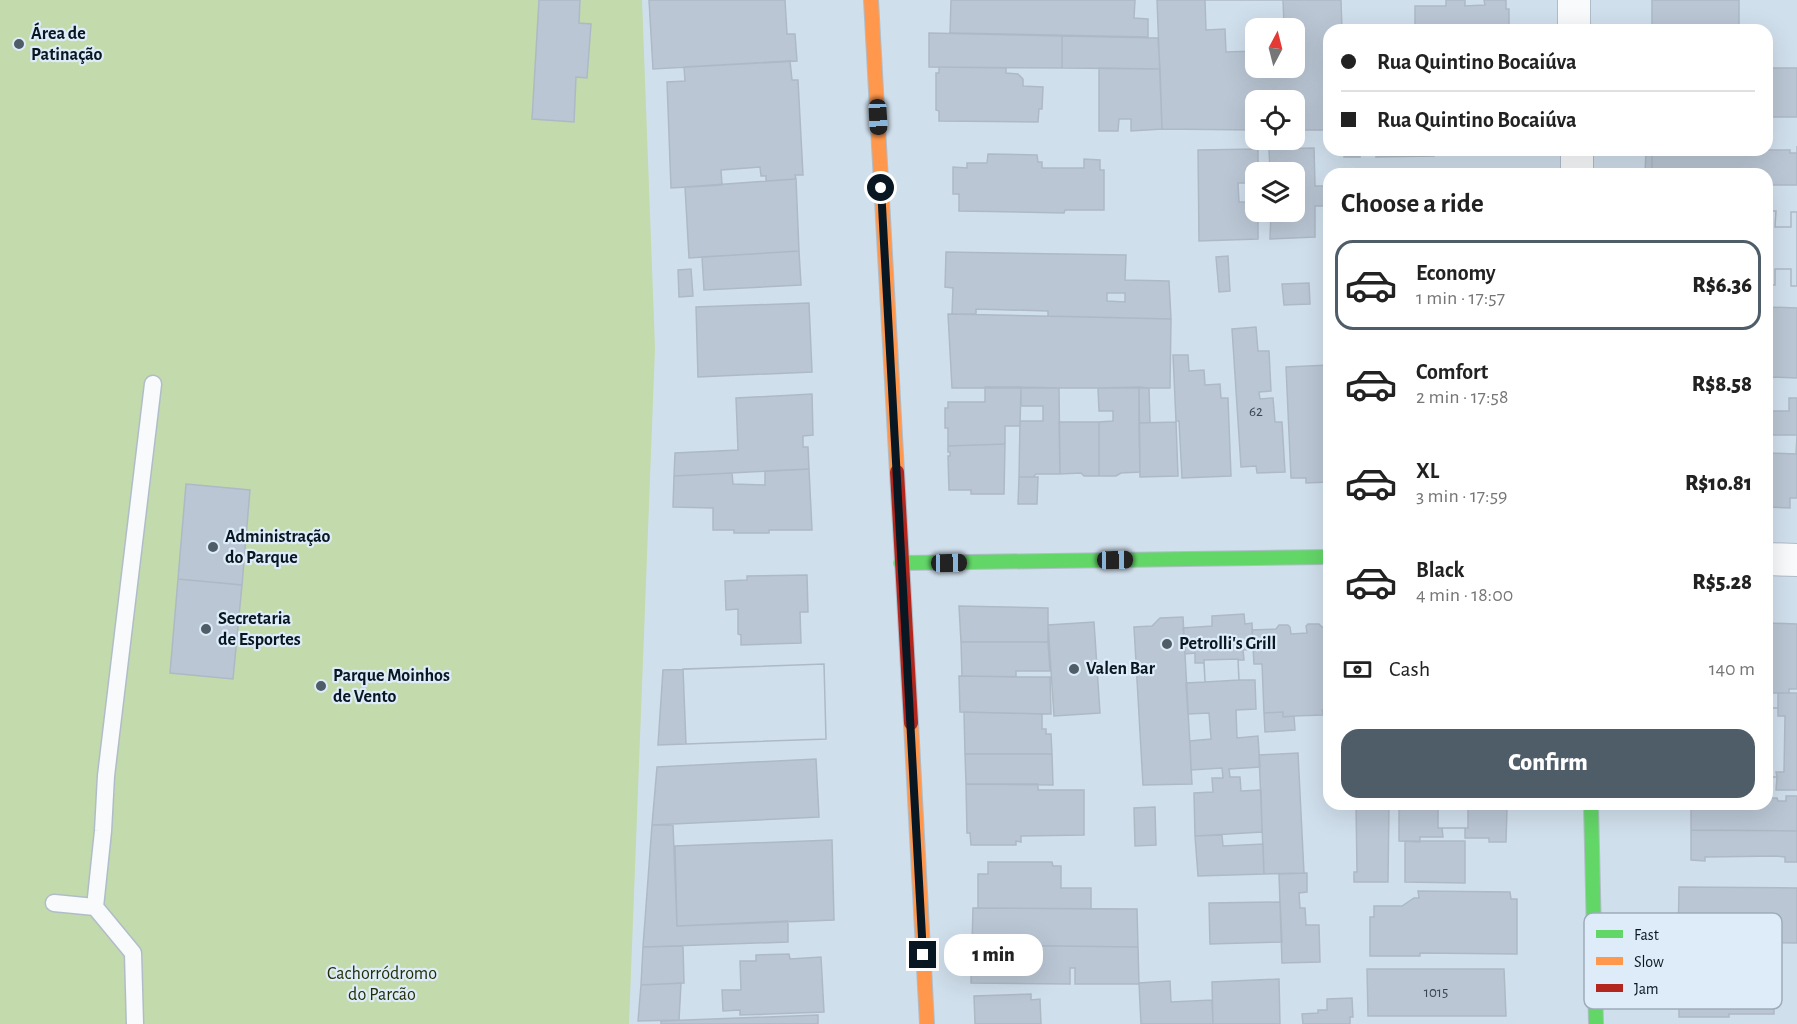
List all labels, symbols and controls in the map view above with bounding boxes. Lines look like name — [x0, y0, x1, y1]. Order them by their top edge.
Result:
north arrow — [1245, 18, 1305, 78]
map controls — [1245, 18, 1305, 222]
place label: Área de Patinação — [31, 22, 103, 64]
marker: Área de Patinação — [12, 37, 26, 51]
text: Rua Quintino Bocaiúva — [1377, 51, 1577, 73]
button: locate — [1245, 90, 1305, 150]
car — [868, 99, 888, 135]
text: Rua Quintino Bocaiúva — [1377, 109, 1577, 131]
button: layers — [1245, 162, 1305, 222]
route start — [867, 174, 894, 201]
text: Choose a ride — [1341, 190, 1484, 217]
icon: car — [1344, 258, 1398, 312]
text: Economy — [1416, 262, 1496, 284]
text: R$6.36 — [1692, 274, 1752, 296]
text: 1 min · 17:57 — [1416, 288, 1505, 308]
icon: car — [1344, 357, 1398, 411]
text: Comfort — [1416, 361, 1488, 383]
text: R$8.58 — [1692, 373, 1752, 395]
text: 2 min · 17:58 — [1416, 387, 1508, 407]
house number: 62 — [1249, 404, 1263, 419]
icon: car — [1344, 456, 1398, 510]
text: XL — [1416, 460, 1439, 482]
text: R$10.81 — [1685, 472, 1752, 494]
text: 3 min · 17:59 — [1416, 486, 1507, 506]
place label: Administração do Parque — [225, 528, 331, 567]
marker: Administração do Parque — [206, 540, 220, 554]
car — [1097, 551, 1133, 569]
car — [931, 554, 967, 572]
icon: car — [1344, 555, 1398, 609]
text: Black — [1416, 559, 1464, 581]
text: R$5.28 — [1692, 571, 1752, 593]
text: 4 min · 18:00 — [1416, 585, 1513, 605]
place label: Secretaria de Esportes — [218, 610, 301, 649]
marker: Secretaria de Esportes — [199, 622, 213, 636]
place label: Petrolli's Grill — [1179, 635, 1276, 653]
marker: Petrolli's Grill — [1160, 637, 1174, 651]
icon: cash — [1341, 653, 1374, 686]
text: Cash — [1389, 658, 1430, 680]
text: 140 m — [1709, 659, 1755, 679]
place label: Valen Bar — [1086, 660, 1156, 678]
marker: Valen Bar — [1067, 662, 1081, 676]
place label: Parque Moinhos de Vento — [333, 667, 450, 706]
marker: Parque Moinhos de Vento — [314, 679, 328, 693]
button: Confirm — [1341, 729, 1755, 798]
legend — [1584, 913, 1782, 1009]
text: Fast — [1634, 927, 1659, 943]
callout: 1 min — [944, 934, 1043, 976]
route end — [909, 941, 936, 968]
text: 1 min — [972, 945, 1015, 965]
text: Slow — [1634, 954, 1664, 970]
park label: Cachorródromo do Parcão — [327, 965, 437, 1004]
text: Jam — [1634, 981, 1659, 997]
house number: 1015 — [1424, 985, 1448, 1000]

